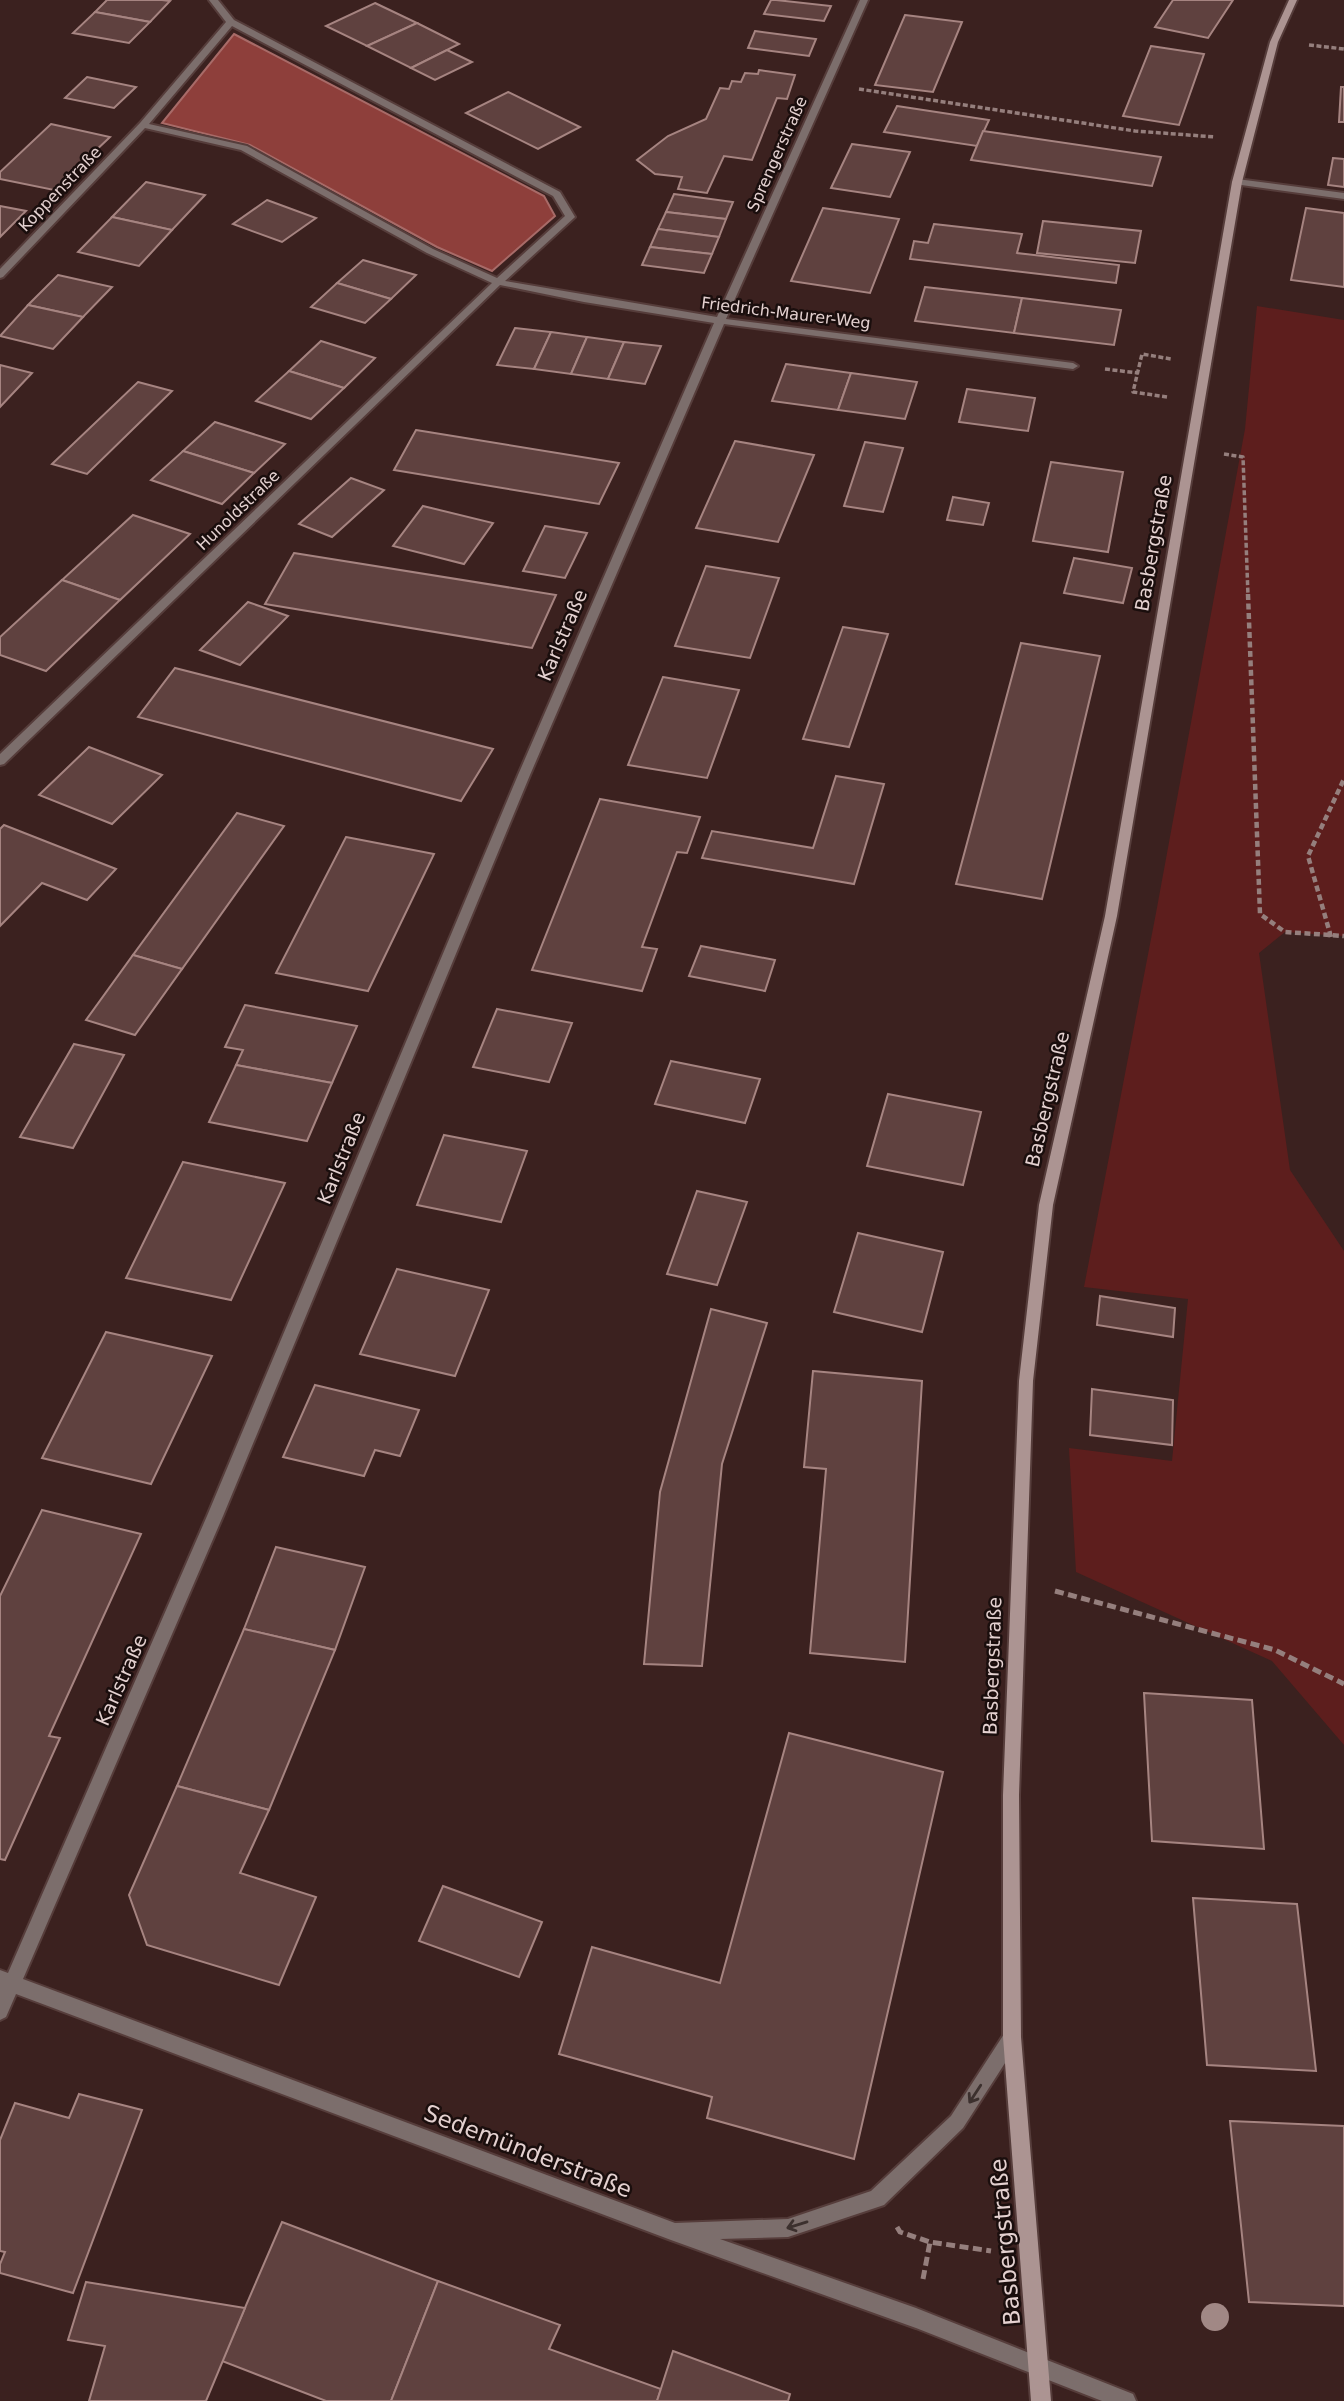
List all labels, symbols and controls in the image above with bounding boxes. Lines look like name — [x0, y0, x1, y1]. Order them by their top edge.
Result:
street label: Sprengerstraße — [743, 93, 811, 215]
street label: Koppenstraße — [15, 143, 105, 235]
street label: Friedrich-Maurer-Weg — [700, 293, 872, 333]
street label: Hunoldstraße — [193, 466, 283, 554]
street label: Basbergstraße — [1130, 473, 1176, 613]
street label: Karlstraße — [533, 586, 591, 684]
street label: Basbergstraße — [1021, 1029, 1073, 1169]
street label: Karlstraße — [313, 1109, 369, 1207]
street label: Basbergstraße — [979, 1596, 1005, 1736]
street label: Karlstraße — [91, 1631, 151, 1729]
one-way arrow — [968, 2084, 982, 2104]
street label: Sedemünderstraße — [420, 2099, 636, 2203]
street label: Basbergstraße — [985, 2157, 1025, 2327]
one-way arrow — [787, 2219, 809, 2232]

